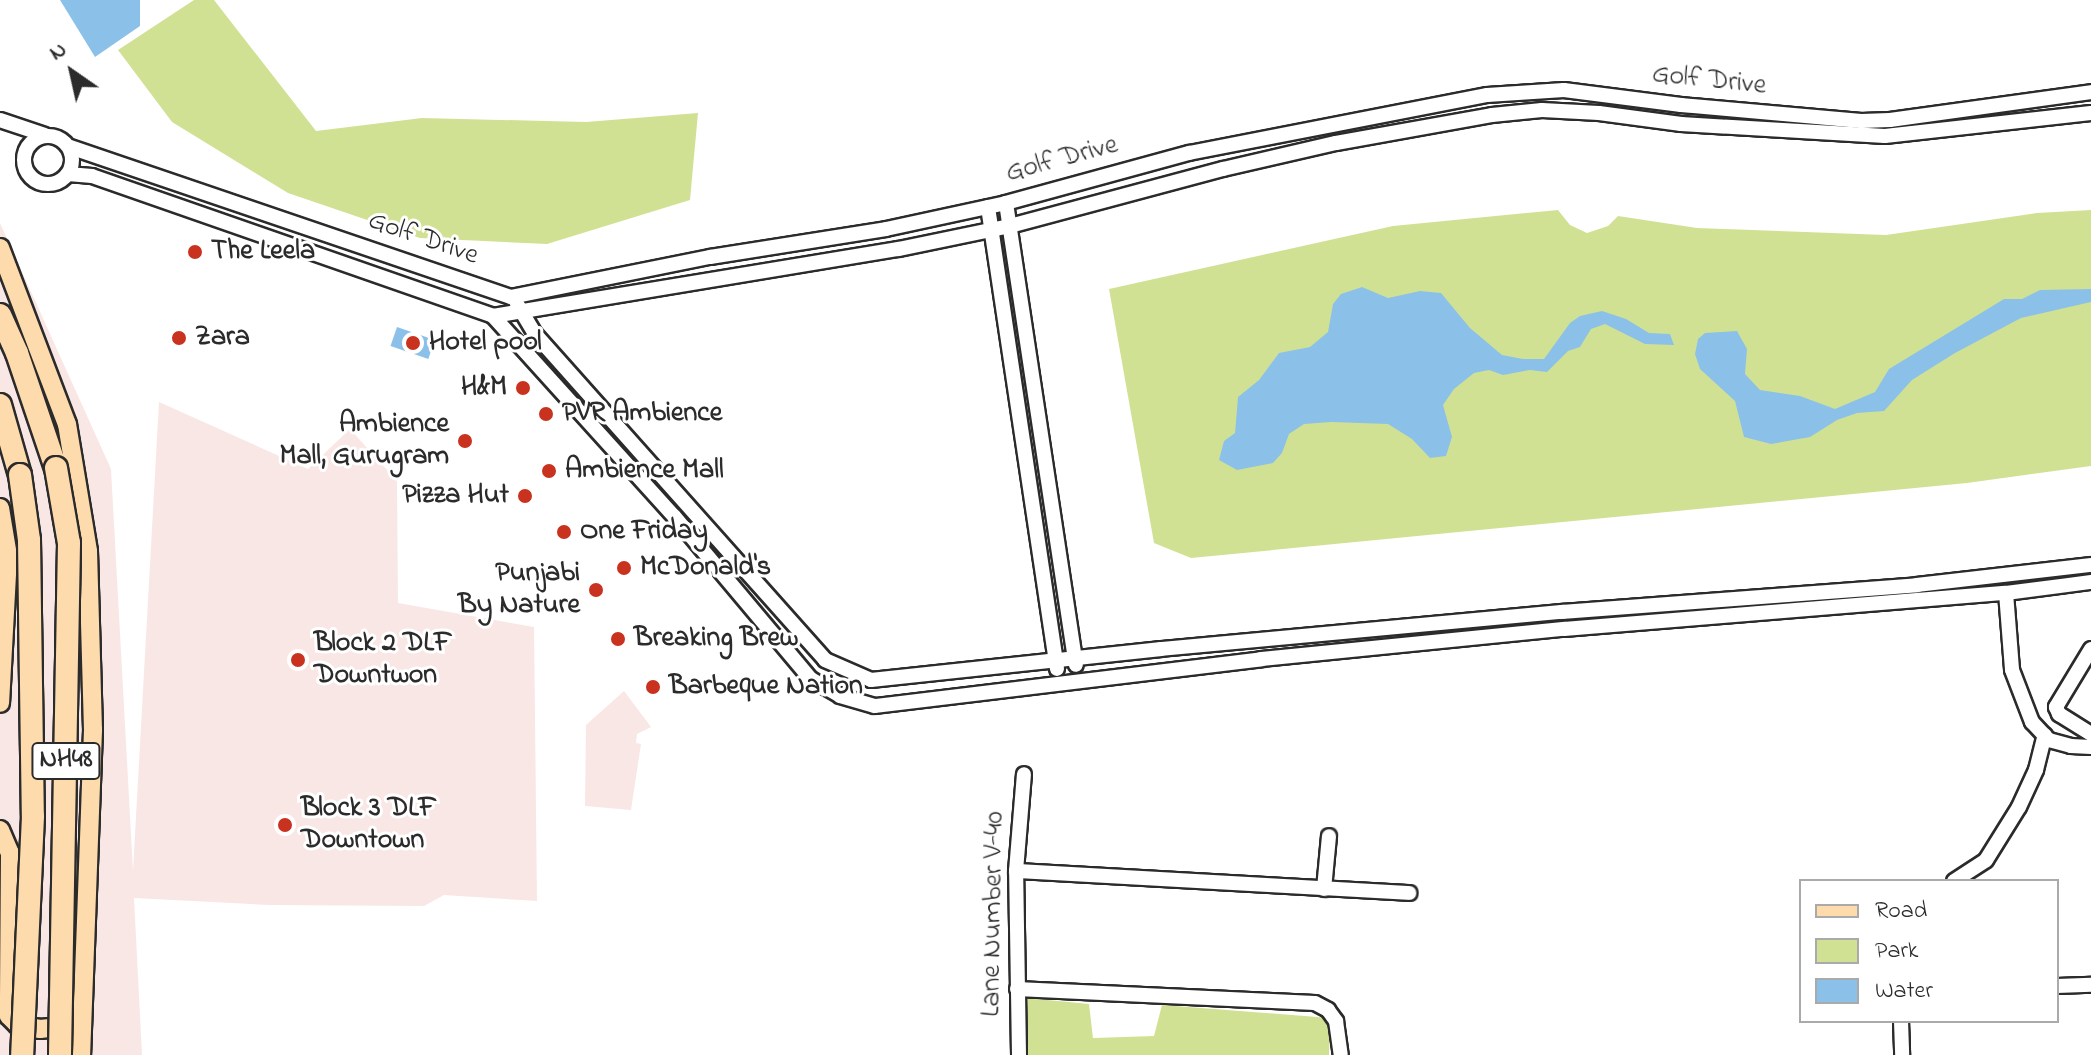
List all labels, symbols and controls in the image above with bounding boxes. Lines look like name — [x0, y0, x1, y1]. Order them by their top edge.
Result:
north arrow — [32, 32, 112, 112]
text: N — [43, 35, 74, 70]
street label: Golf Drive — [1650, 58, 1768, 104]
street label: Golf Drive — [1002, 129, 1122, 191]
street label: Golf Drive — [363, 204, 483, 274]
place label: The Leela — [211, 235, 315, 269]
marker: The Leela — [186, 243, 204, 261]
place label: Zara — [195, 321, 250, 355]
place label: Hotel pool — [429, 326, 542, 360]
marker: Zara — [170, 329, 188, 347]
marker: Hotel pool — [404, 334, 422, 352]
place label: H&M — [461, 371, 507, 405]
marker: H&M — [514, 379, 532, 397]
place label: PVR Ambience — [562, 397, 722, 431]
marker: PVR Ambience — [537, 405, 555, 423]
place label: Ambience Mall, Gurugram — [279, 408, 449, 474]
marker: Ambience Mall, Gurugram — [456, 432, 474, 450]
place label: Ambience Mall — [565, 454, 724, 488]
marker: Ambience Mall — [540, 462, 558, 480]
place label: Pizza Hut — [402, 479, 509, 513]
marker: Pizza Hut — [516, 487, 534, 505]
place label: One Friday — [580, 515, 708, 549]
marker: One Friday — [555, 523, 573, 541]
place label: McDonald's — [640, 551, 771, 585]
place label: Punjabi By Nature — [458, 557, 580, 623]
marker: McDonald's — [615, 559, 633, 577]
marker: Punjabi By Nature — [587, 581, 605, 599]
place label: Breaking Brew — [634, 622, 798, 656]
place label: Block 2 DLF Downtwon — [314, 627, 452, 693]
marker: Breaking Brew — [609, 630, 627, 648]
marker: Block 2 DLF Downtwon — [289, 651, 307, 669]
place label: Barbeque Nation — [669, 670, 863, 704]
marker: Barbeque Nation — [644, 678, 662, 696]
road number: NH48 — [30, 739, 102, 783]
place label: Block 3 DLF Downtown — [301, 792, 437, 858]
street label: Lane Number V-40 — [975, 811, 1013, 1017]
marker: Block 3 DLF Downtown — [276, 816, 294, 834]
legend — [1799, 879, 2059, 1023]
text: Road — [1875, 894, 1927, 929]
text: Park — [1875, 934, 1918, 969]
text: Water — [1875, 974, 1933, 1009]

